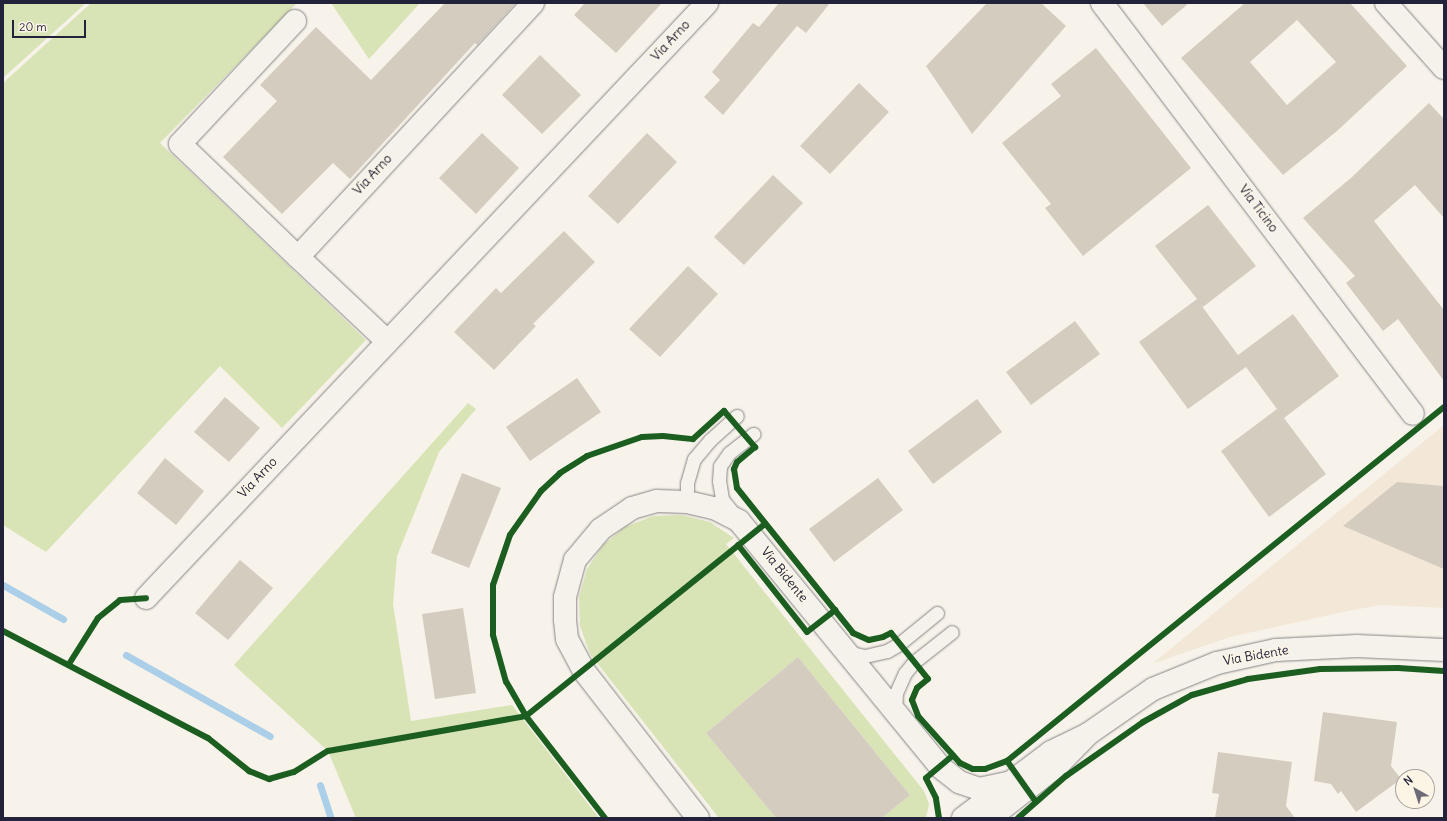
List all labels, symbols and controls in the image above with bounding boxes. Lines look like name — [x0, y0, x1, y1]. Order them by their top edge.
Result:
scale bar — [14, 12, 88, 38]
street label: Via Arno — [648, 17, 694, 65]
text: 20 m — [19, 19, 47, 34]
street label: Via Arno — [350, 151, 396, 199]
street label: Via Ticino — [1235, 182, 1281, 236]
street label: Via Arno — [235, 454, 281, 502]
street label: Via Bidente — [757, 544, 811, 606]
street label: Via Bidente — [1222, 643, 1290, 669]
north arrow — [1395, 769, 1435, 809]
text: N — [1401, 773, 1415, 788]

